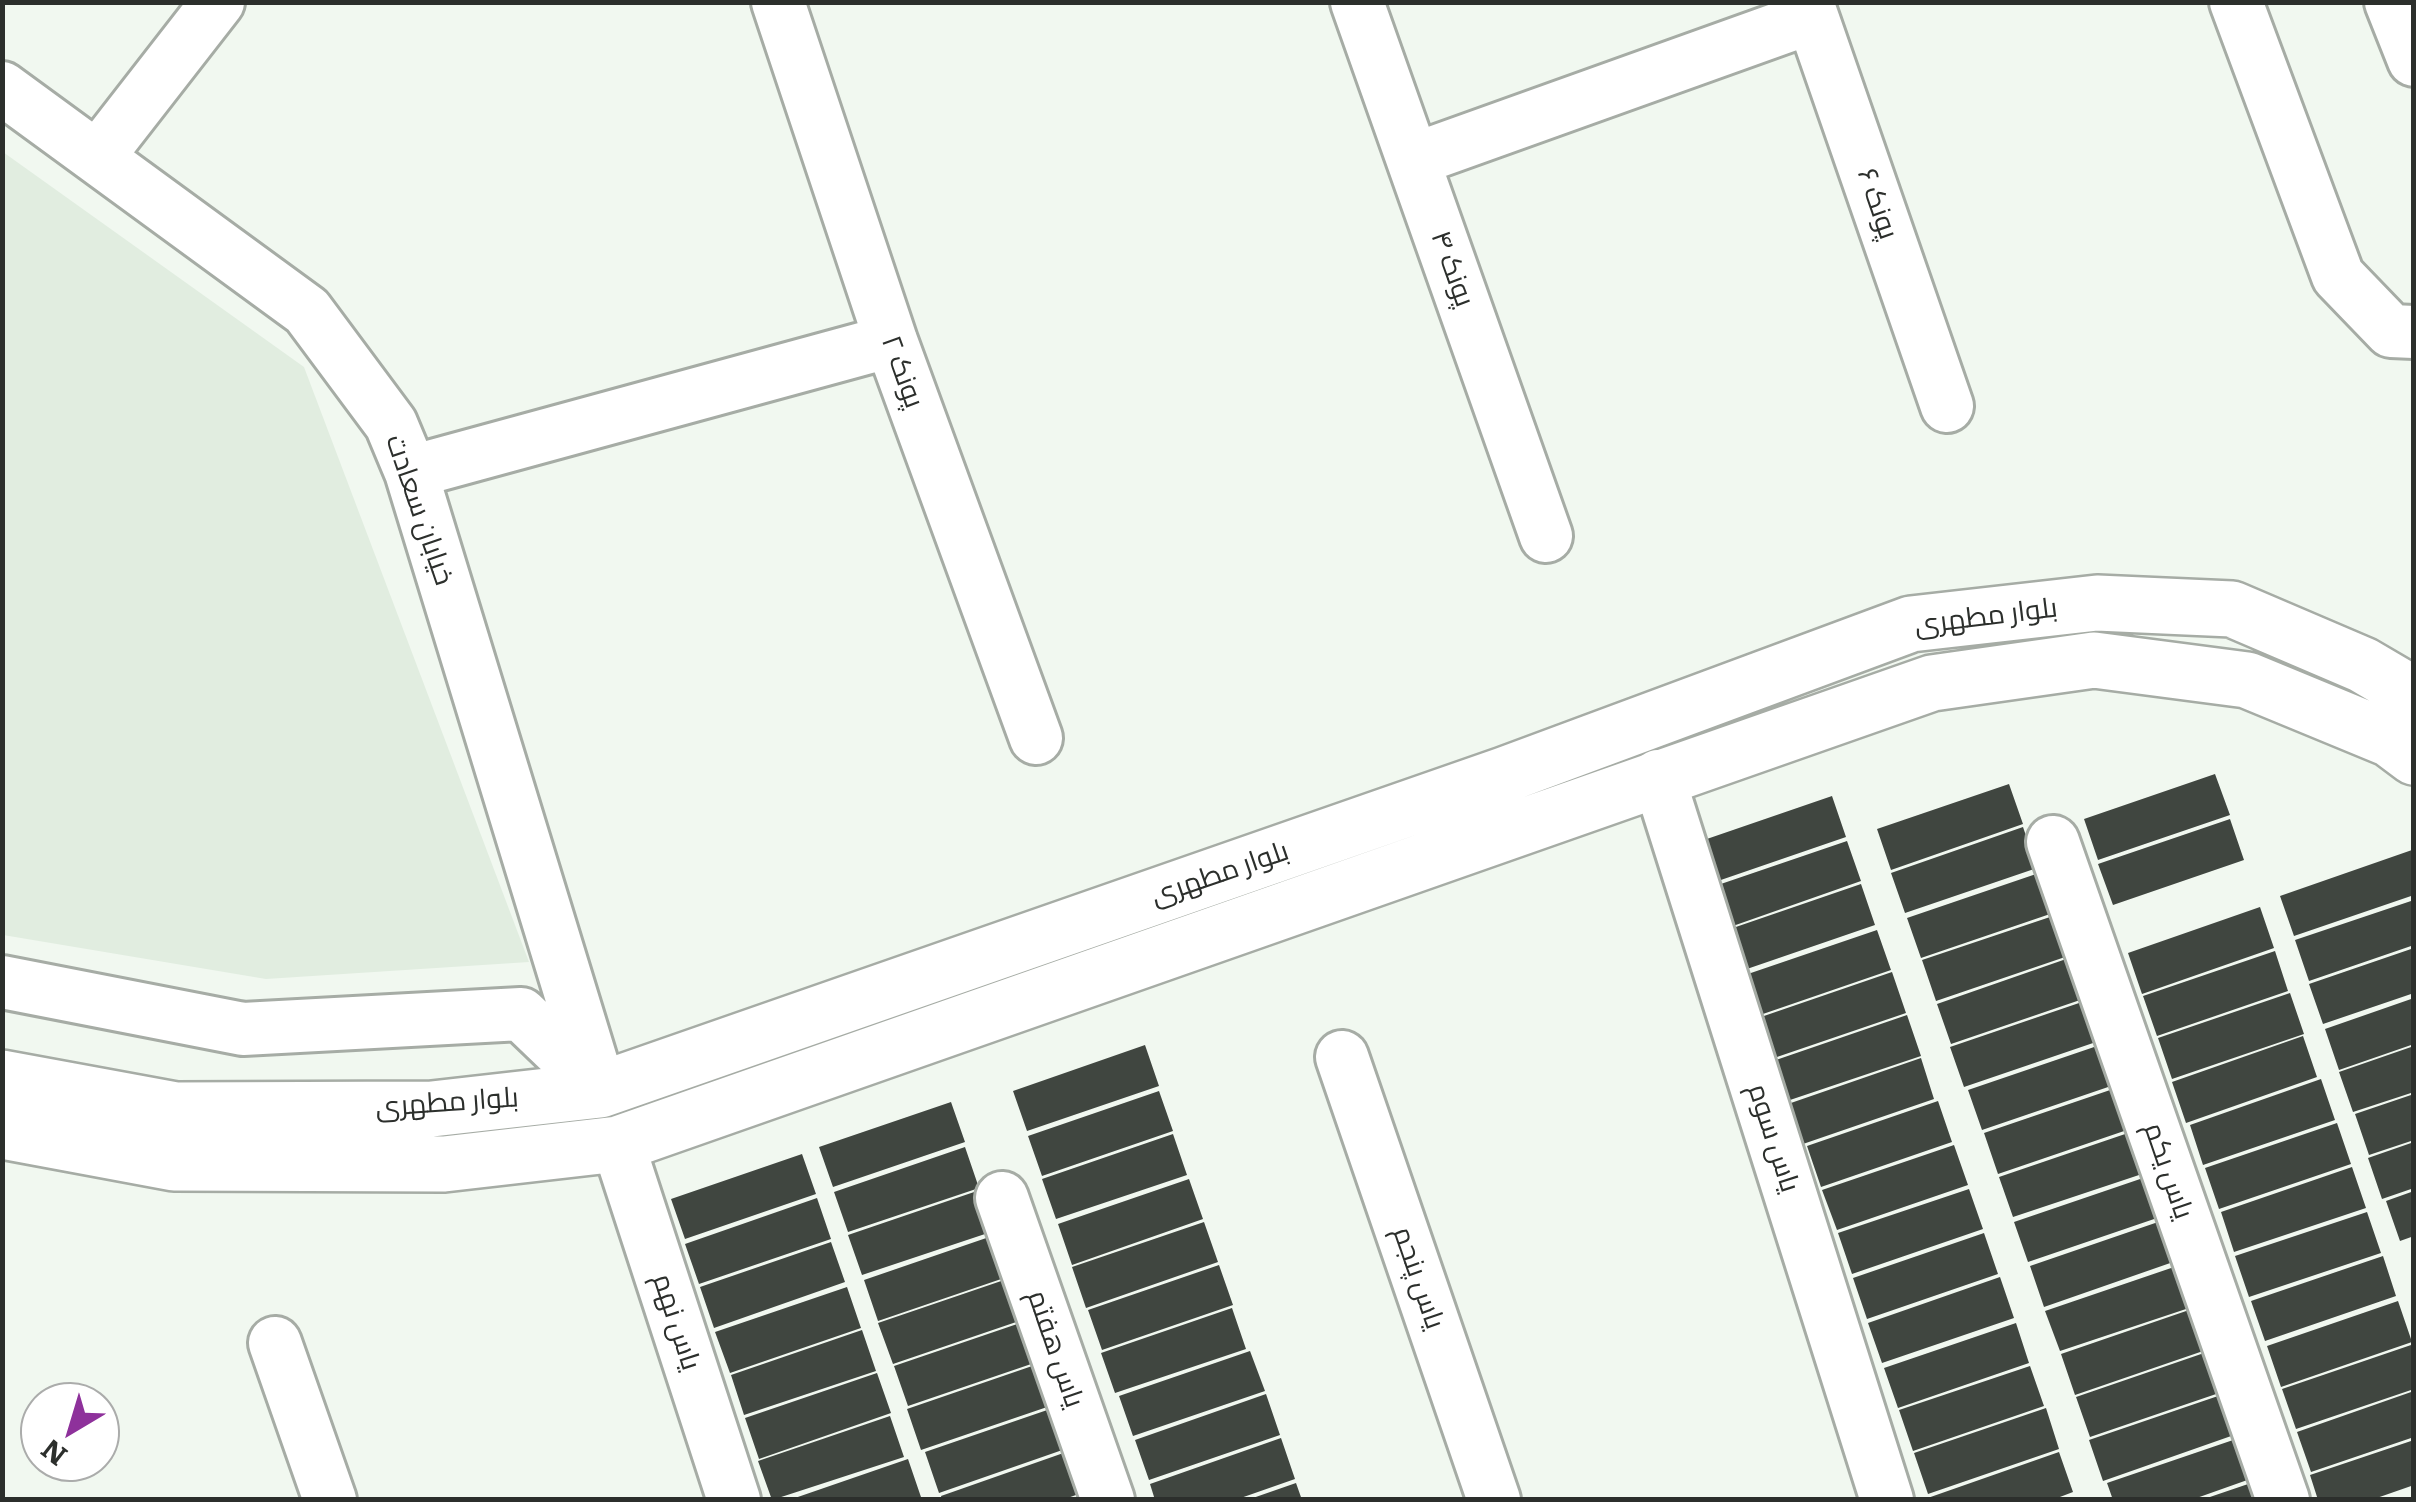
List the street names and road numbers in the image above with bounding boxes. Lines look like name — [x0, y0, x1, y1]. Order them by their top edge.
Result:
street label: پونک ۶ — [1849, 164, 1905, 244]
street label: پونک ۴ — [1423, 227, 1481, 311]
street label: پونک ۲ — [873, 331, 931, 413]
street label: خیابان سعادت — [378, 430, 460, 590]
street label: بلوار مطهری — [1913, 592, 2059, 642]
street label: بلوار مطهری — [1147, 835, 1293, 913]
street label: یاس سوم — [1740, 1079, 1806, 1197]
street label: بلوار مطهری — [374, 1081, 520, 1125]
street label: یاس یکم — [2136, 1118, 2200, 1224]
street label: یاس پنجم — [1385, 1222, 1451, 1334]
street label: یاس نهم — [645, 1269, 707, 1375]
street label: یاس هفتم — [1019, 1286, 1091, 1412]

